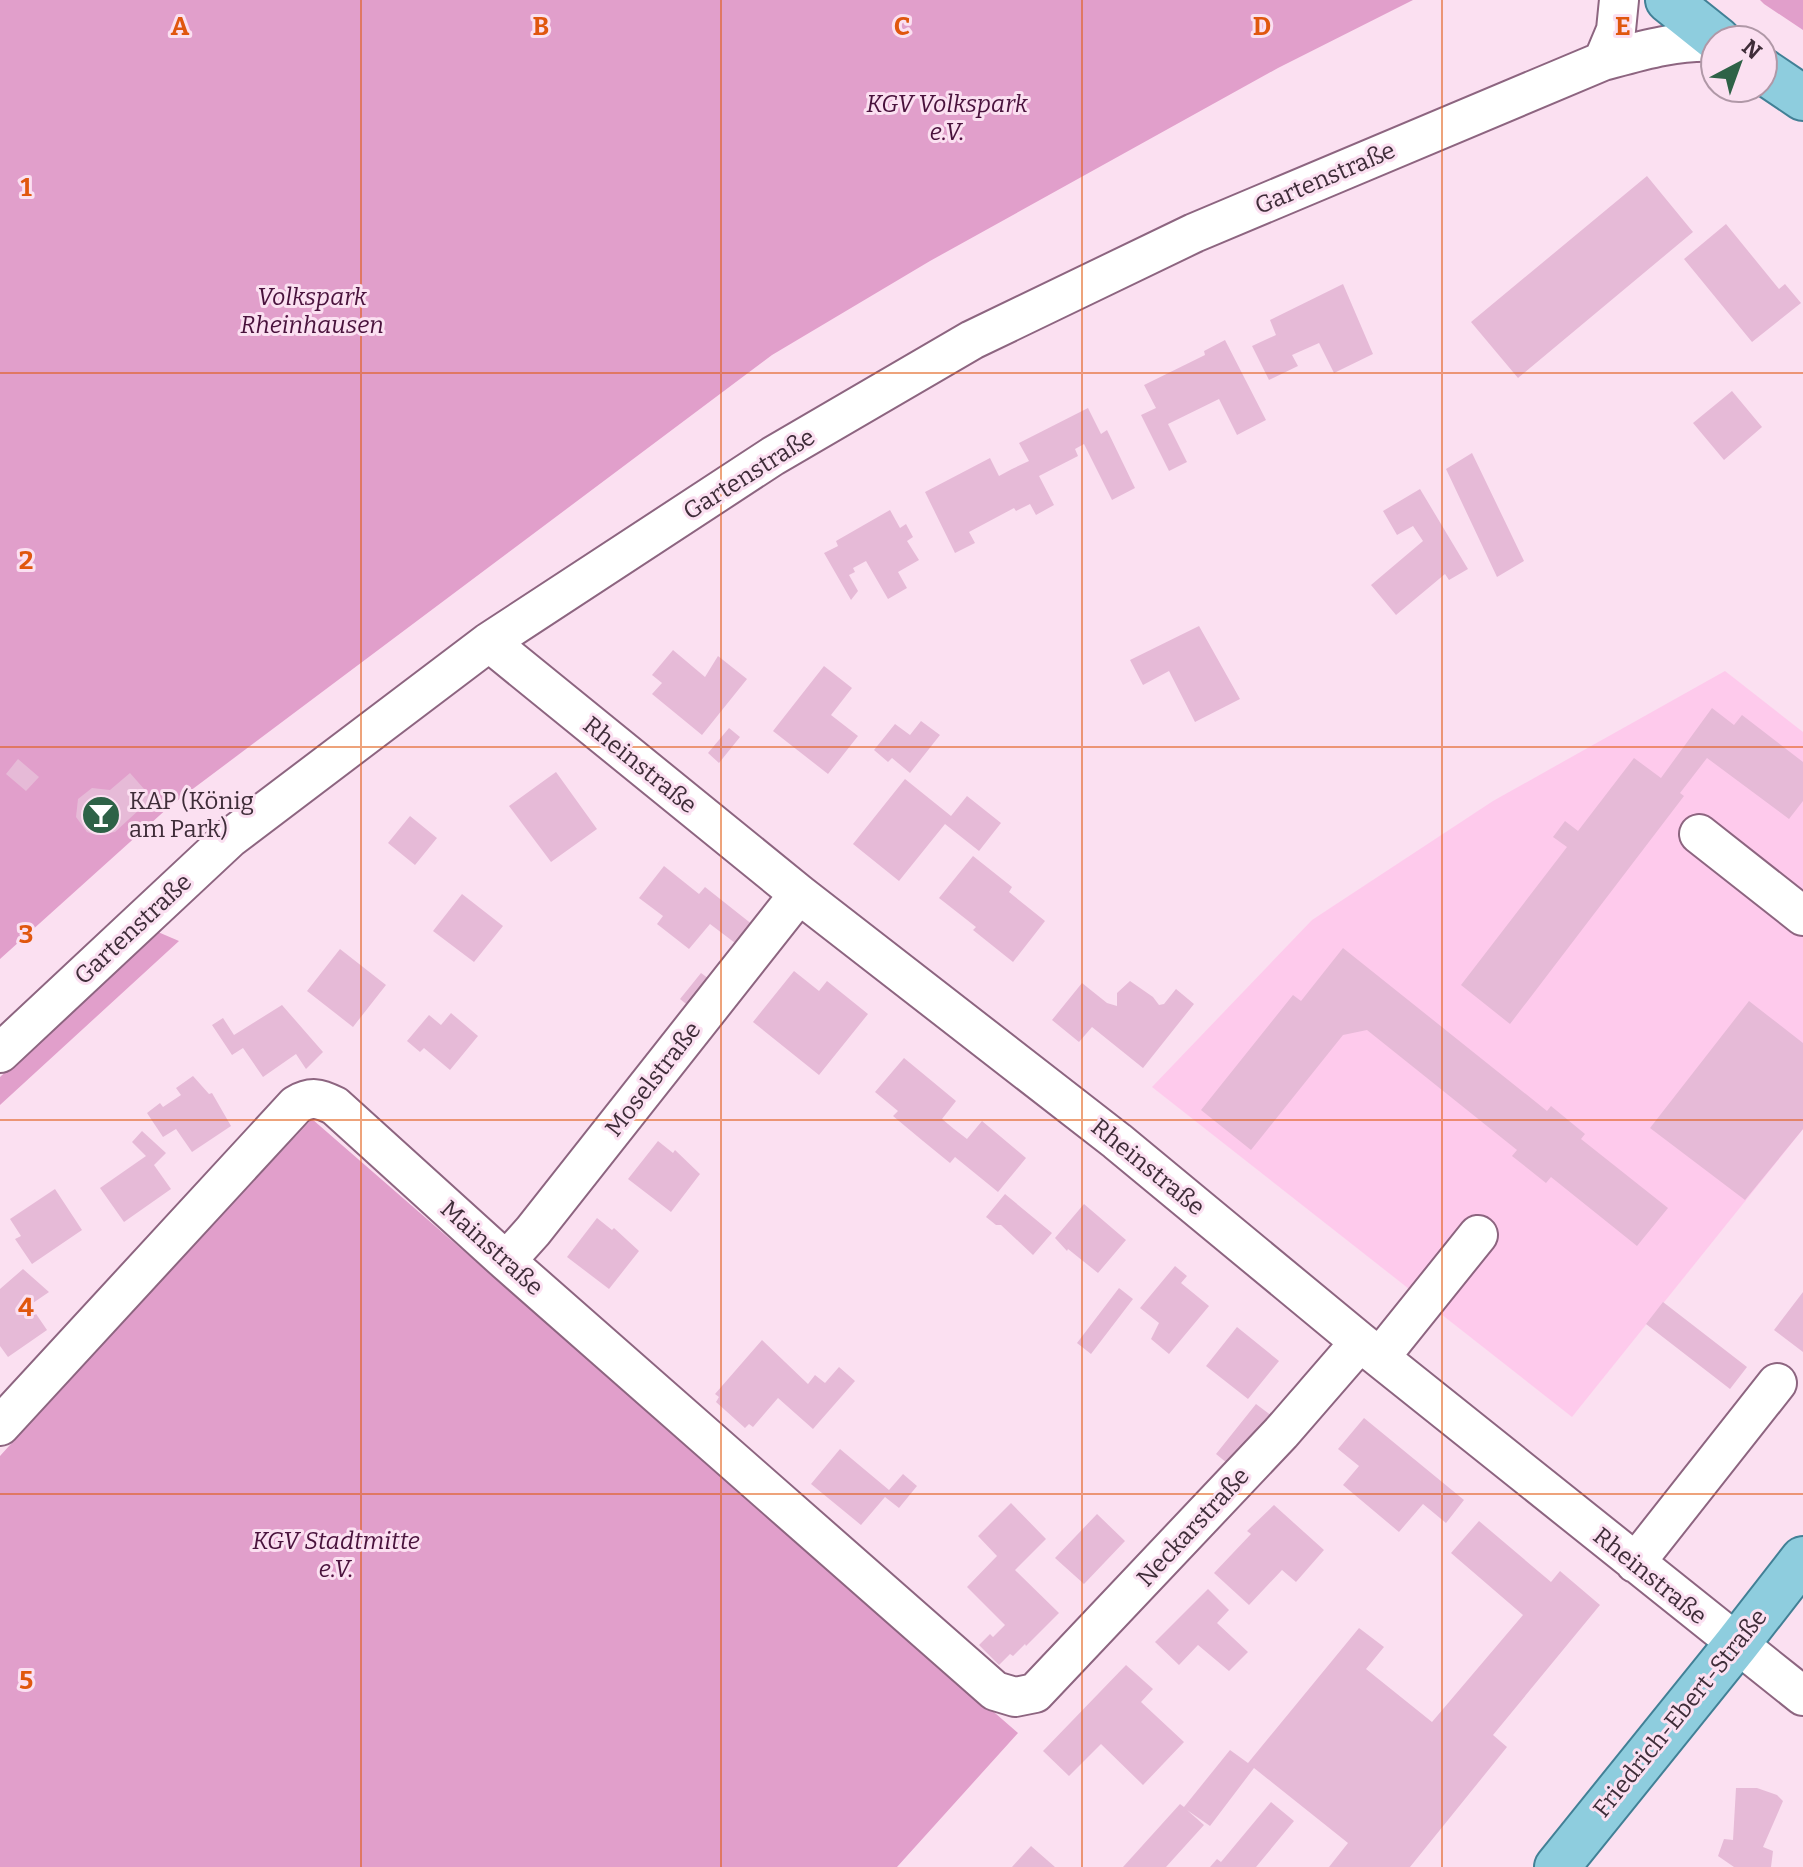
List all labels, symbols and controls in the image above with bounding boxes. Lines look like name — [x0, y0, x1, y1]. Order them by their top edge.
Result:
text: A — [171, 11, 190, 42]
text: B — [533, 11, 549, 42]
text: C — [894, 11, 910, 42]
text: D — [1253, 11, 1271, 42]
text: E — [1615, 11, 1631, 42]
north arrow — [1699, 24, 1779, 104]
text: N — [1737, 34, 1767, 65]
park label: KGV Volkspark e.V. — [866, 90, 1029, 146]
street label: Gartenstraße — [1251, 136, 1399, 220]
text: 1 — [20, 172, 32, 203]
park label: Volkspark Rheinhausen — [240, 283, 384, 339]
street label: Gartenstraße — [678, 423, 820, 525]
text: 2 — [19, 545, 33, 576]
street label: Rheinstraße — [578, 711, 702, 819]
place label: KAP (König am Park) — [129, 787, 254, 843]
bar icon: KAP (König am Park) — [80, 794, 122, 836]
street label: Gartenstraße — [69, 868, 197, 990]
text: 3 — [19, 919, 33, 950]
street label: Moselstraße — [600, 1016, 706, 1142]
street label: Rheinstraße — [1086, 1113, 1210, 1221]
street label: Mainstraße — [435, 1195, 549, 1301]
text: 4 — [18, 1292, 34, 1323]
street label: Neckarstraße — [1131, 1462, 1255, 1592]
street label: Rheinstraße — [1588, 1522, 1712, 1630]
park label: KGV Stadtmitte e.V. — [252, 1527, 420, 1583]
street label: Friedrich-Ebert-Straße — [1587, 1603, 1773, 1823]
text: 5 — [19, 1665, 33, 1696]

